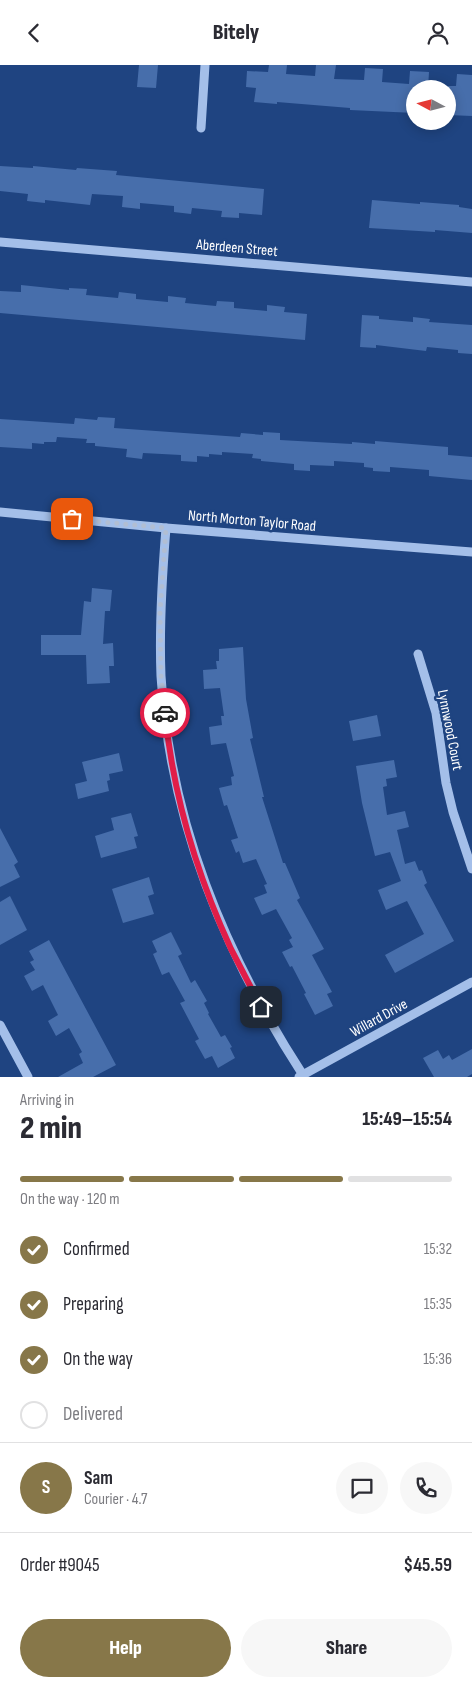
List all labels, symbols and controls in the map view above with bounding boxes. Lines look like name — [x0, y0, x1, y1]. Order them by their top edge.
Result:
icon: back — [20, 19, 48, 47]
text: Bitely — [213, 19, 259, 46]
icon: person — [424, 19, 452, 47]
north arrow — [406, 80, 456, 130]
map controls — [406, 80, 456, 130]
street label: Aberdeen Street — [194, 235, 279, 261]
pin — [51, 498, 93, 540]
icon: bag — [58, 505, 86, 533]
street label: North Morton Taylor Road — [187, 506, 317, 536]
courier — [140, 688, 190, 738]
street label: Lynnwood Court — [433, 688, 467, 772]
icon: car — [151, 699, 179, 727]
pin — [240, 986, 282, 1028]
icon: home — [247, 993, 275, 1021]
street label: Willard Drive — [347, 994, 411, 1042]
text: Arriving in — [20, 1091, 74, 1110]
text: 15:49–15:54 — [362, 1108, 452, 1131]
text: 2 min — [20, 1109, 82, 1148]
text: On the way · 120 m — [20, 1190, 119, 1209]
icon: check — [20, 1236, 48, 1264]
text: Confirmed — [63, 1238, 130, 1261]
text: 15:32 — [424, 1240, 452, 1259]
icon: check — [20, 1291, 48, 1319]
text: Preparing — [63, 1293, 124, 1316]
text: 15:35 — [424, 1295, 452, 1314]
icon: check — [20, 1346, 48, 1374]
text: On the way — [63, 1348, 133, 1371]
text: 15:36 — [423, 1350, 452, 1369]
text: Delivered — [63, 1403, 123, 1426]
button: chat — [336, 1462, 388, 1514]
button: phone — [400, 1462, 452, 1514]
text: Sam — [84, 1467, 113, 1490]
text: S — [42, 1476, 50, 1499]
text: Courier · 4.7 — [84, 1490, 147, 1509]
text: Order #9045 — [20, 1554, 100, 1577]
text: $45.59 — [403, 1554, 452, 1577]
button: Help — [20, 1619, 231, 1677]
button: Share — [241, 1619, 452, 1677]

